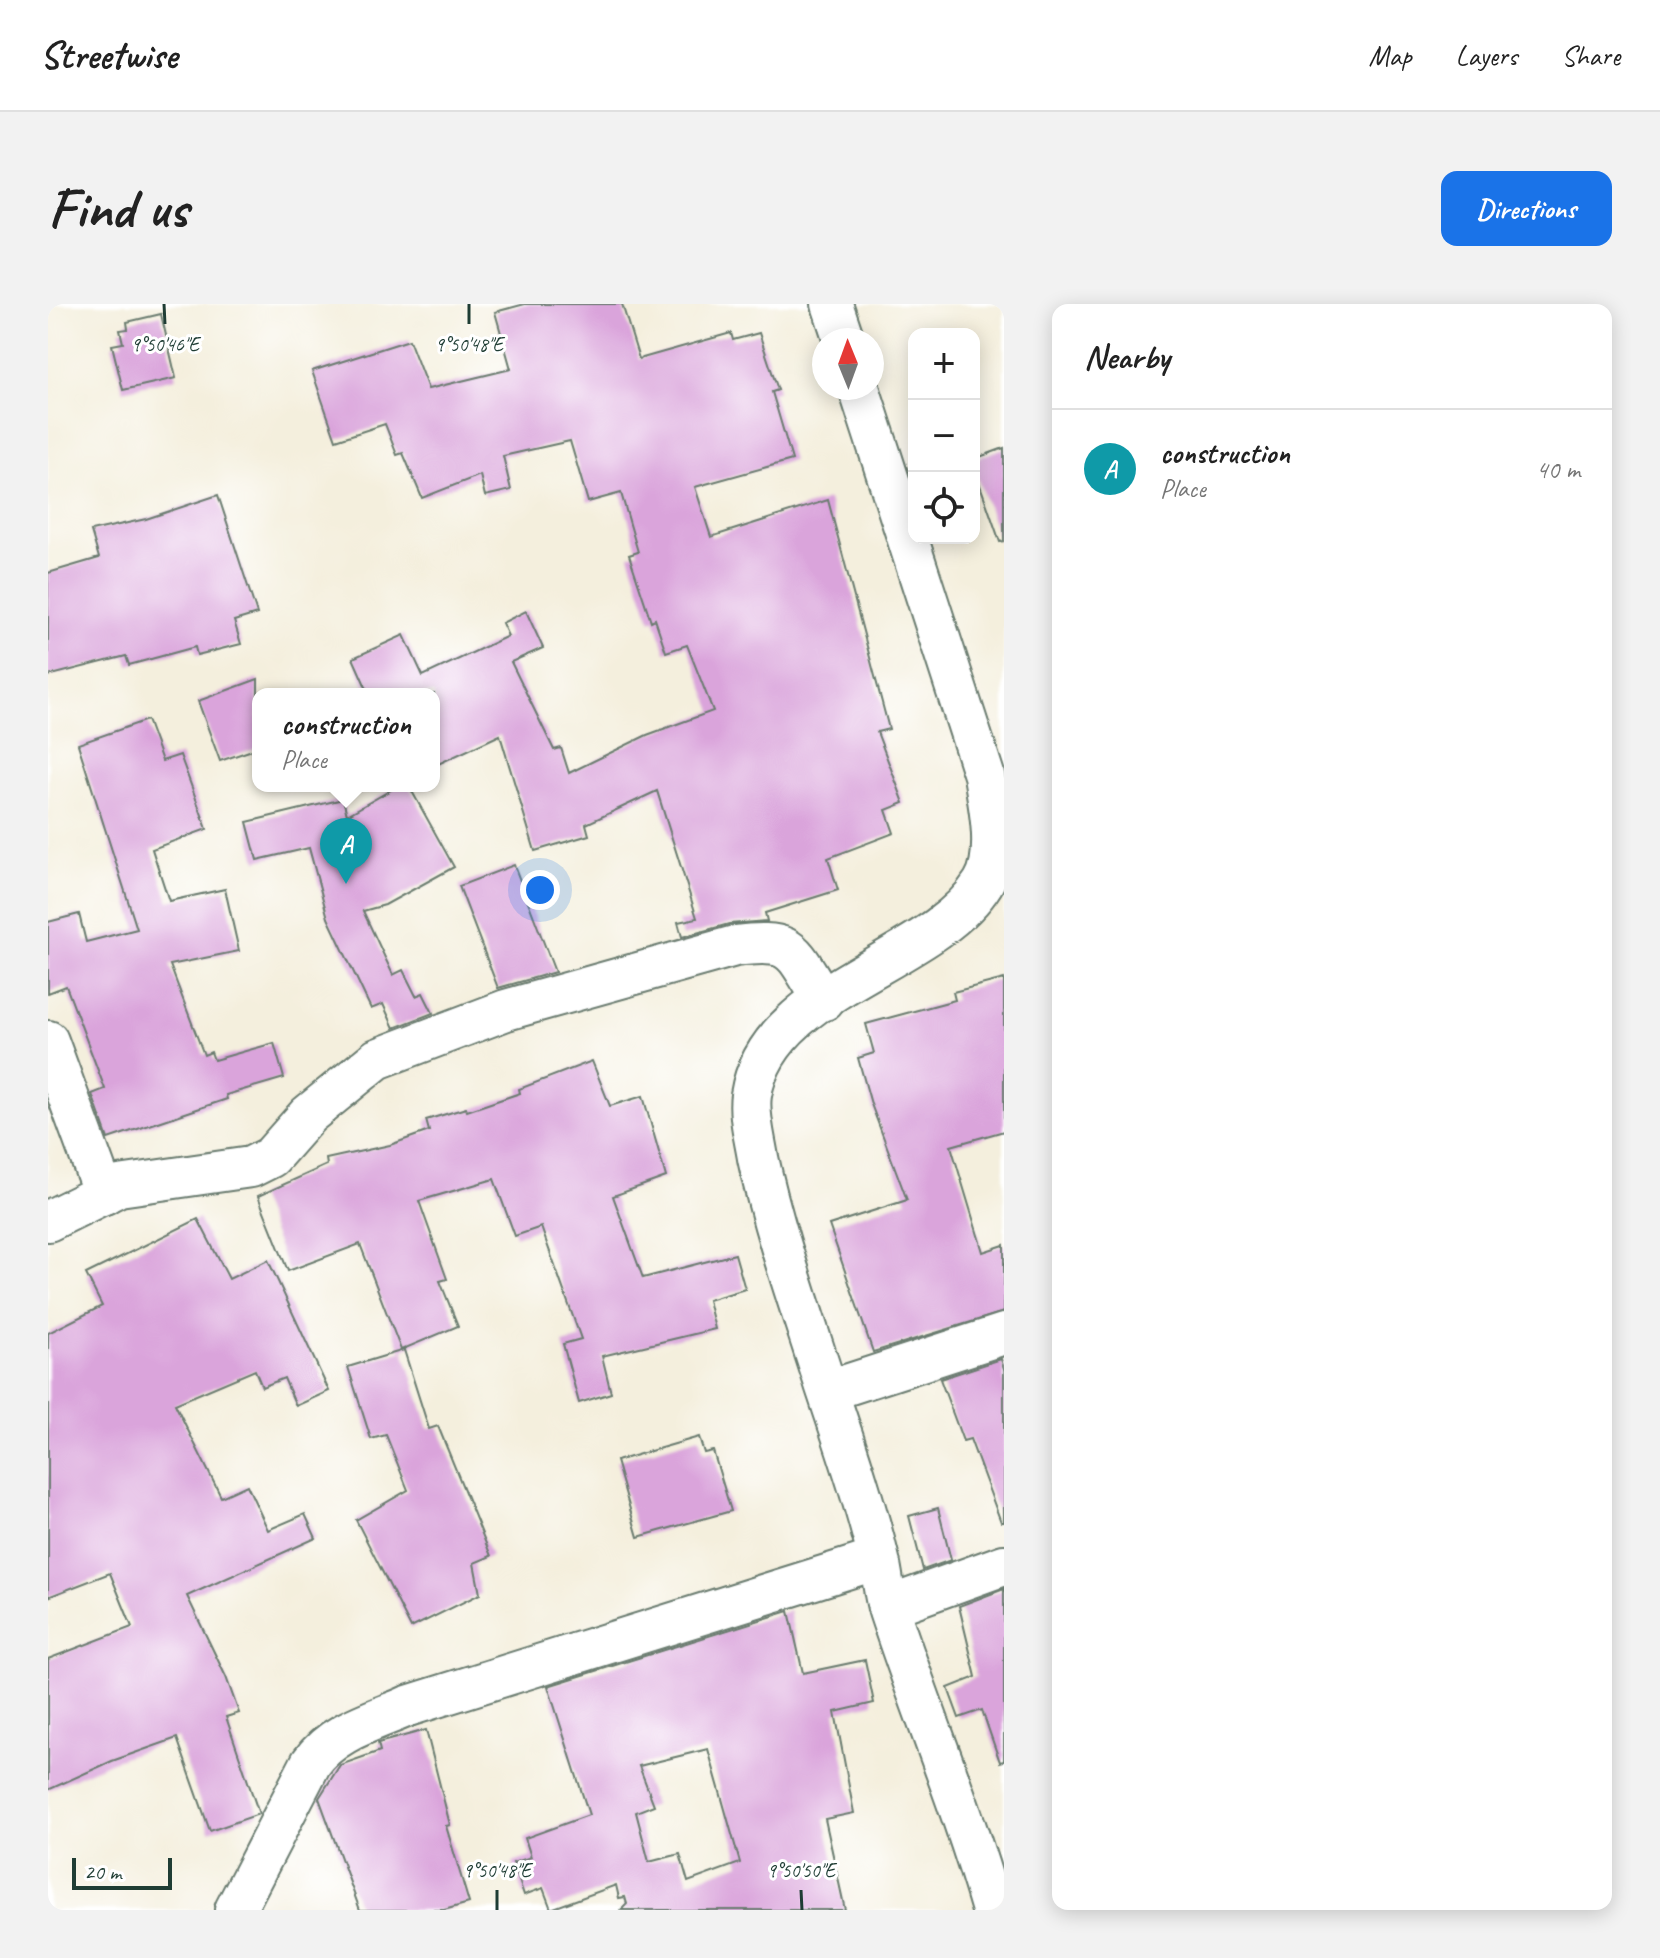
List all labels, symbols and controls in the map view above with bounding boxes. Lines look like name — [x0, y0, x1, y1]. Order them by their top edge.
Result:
text: Streetwise — [40, 32, 177, 79]
text: Map — [1369, 38, 1412, 73]
text: Layers — [1456, 38, 1517, 73]
text: Share — [1561, 38, 1620, 73]
button: Directions — [1441, 171, 1612, 246]
text: Find us — [48, 173, 188, 244]
north arrow — [812, 328, 884, 400]
map controls — [908, 328, 980, 544]
button: + — [908, 328, 980, 400]
text: 9°50'46"E — [131, 332, 202, 357]
text: 9°50'48"E — [435, 332, 506, 357]
text: Nearby — [1084, 335, 1170, 378]
button: − — [908, 400, 980, 472]
text: construction — [1160, 434, 1290, 472]
text: A — [1103, 453, 1117, 486]
text: 40 m — [1536, 453, 1580, 486]
button: locate — [908, 472, 980, 544]
text: Place — [1160, 472, 1206, 505]
popup — [252, 688, 440, 792]
text: construction — [281, 705, 411, 743]
text: Place — [281, 743, 327, 776]
pin: A — [320, 818, 372, 884]
your location — [520, 870, 560, 910]
scale bar — [72, 1854, 172, 1890]
text: 20 m — [84, 1858, 121, 1886]
text: 9°50'48"E — [463, 1858, 534, 1883]
text: 9°50'50"E — [767, 1858, 838, 1883]

